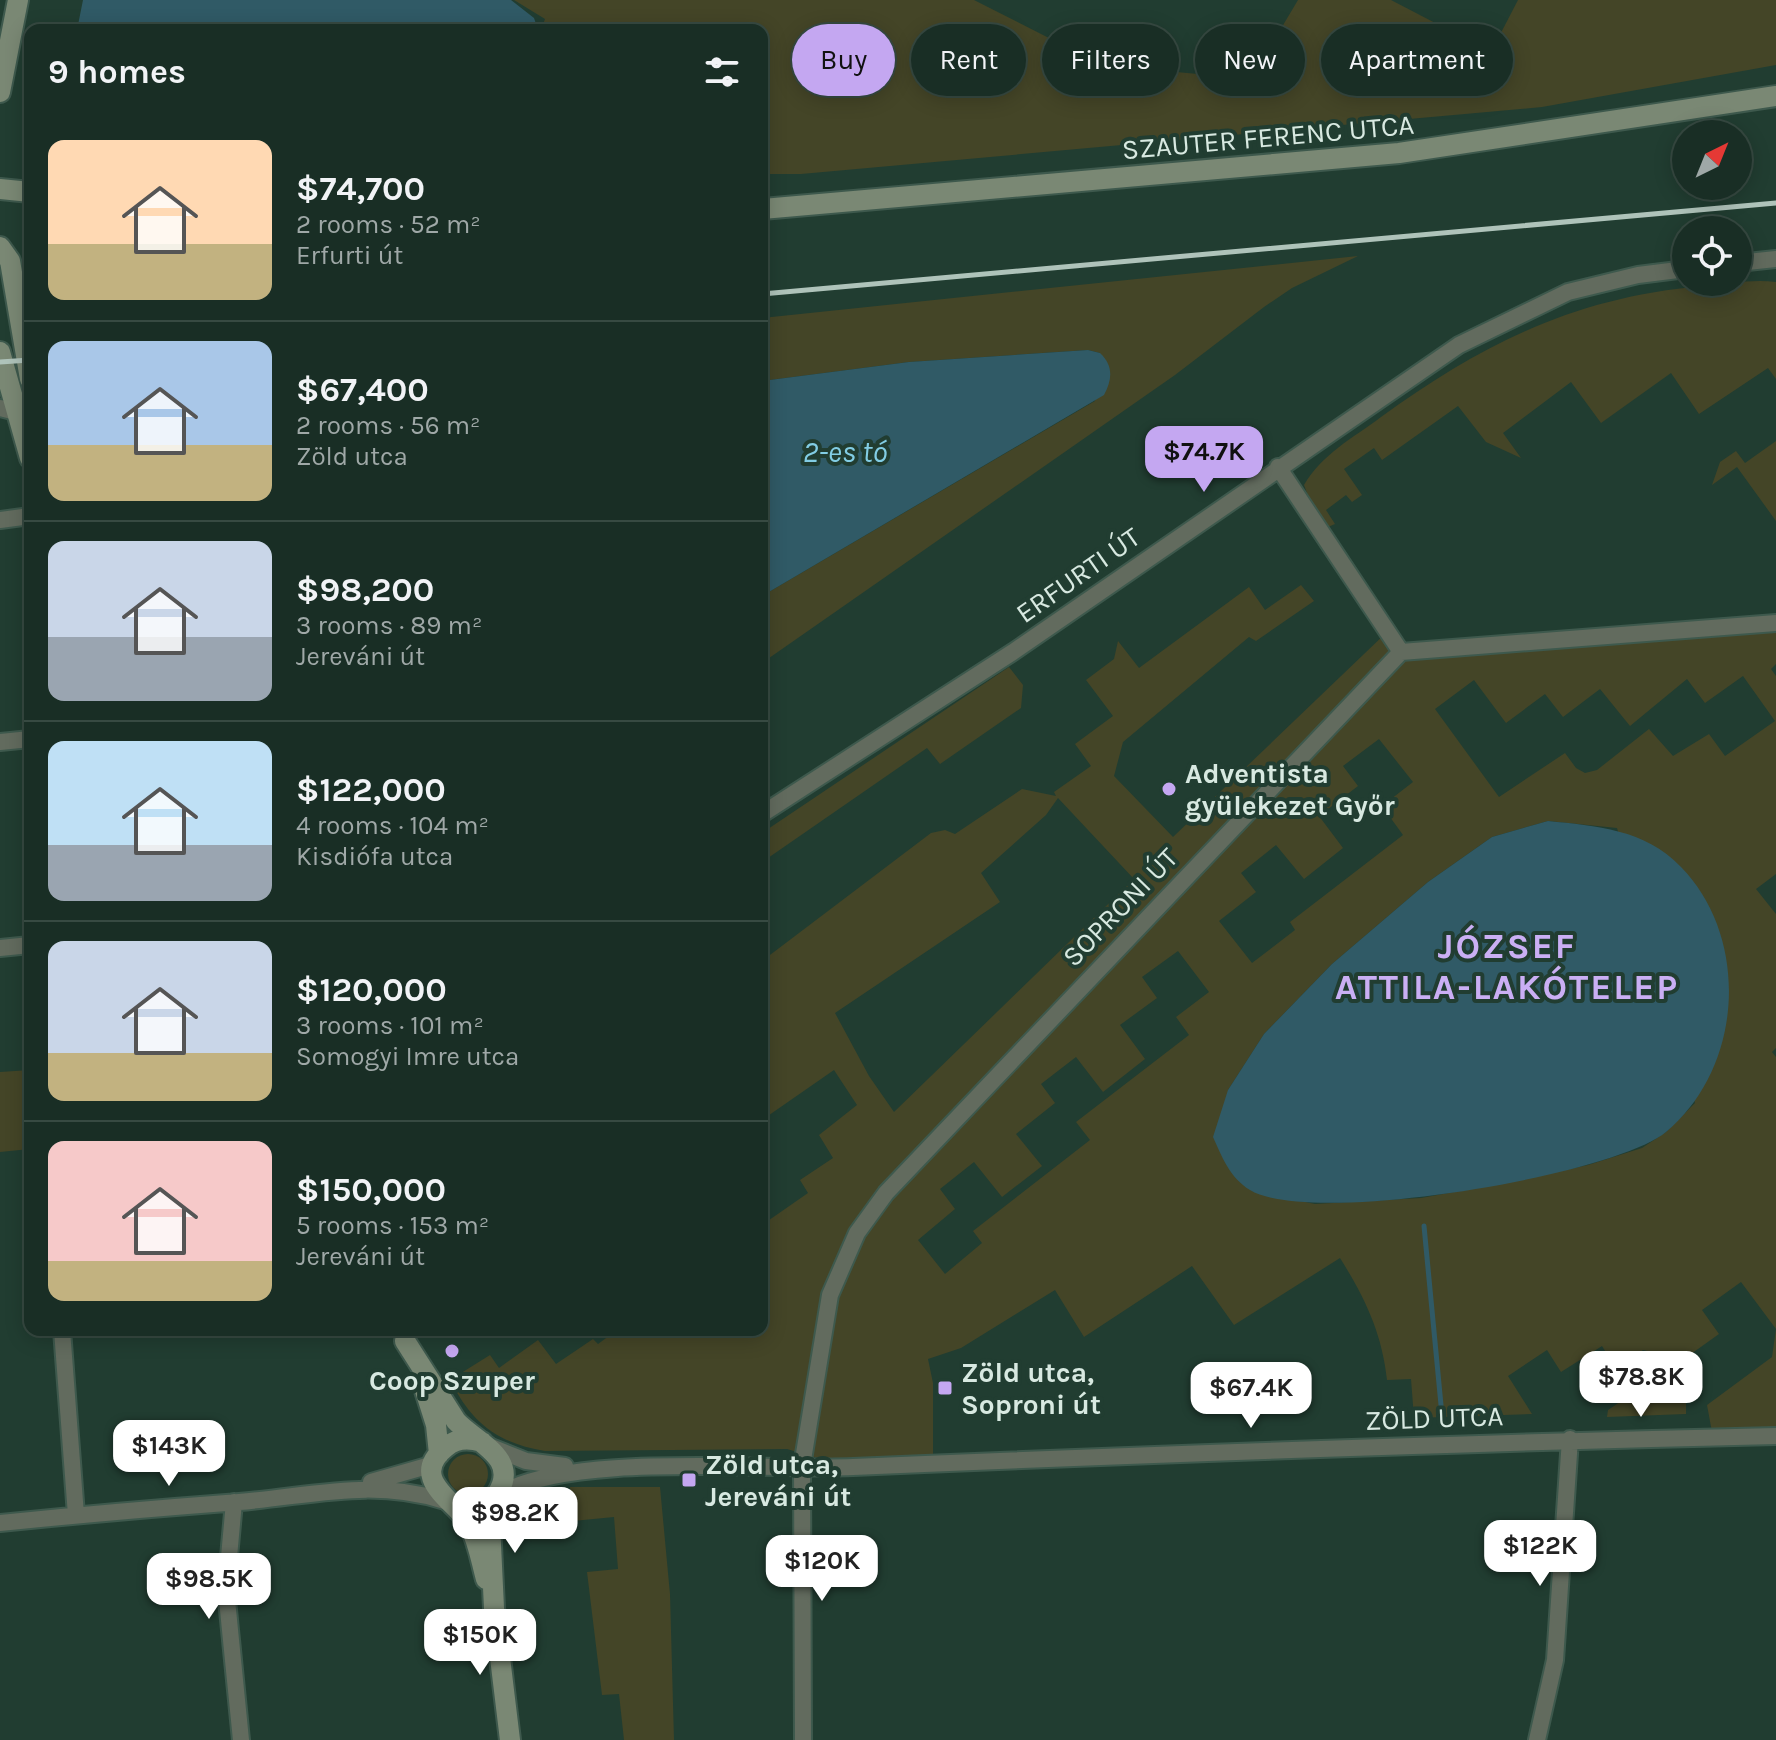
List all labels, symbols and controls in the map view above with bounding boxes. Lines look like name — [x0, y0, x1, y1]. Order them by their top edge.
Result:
chip: Buy — [792, 24, 895, 96]
chip: Rent — [911, 24, 1026, 96]
chip: Filters — [1042, 24, 1179, 96]
chip: New — [1195, 24, 1305, 96]
chip: Apartment — [1321, 24, 1513, 96]
icon: filters — [700, 50, 744, 94]
text: 9 homes — [48, 52, 186, 92]
street label: SZAUTER FERENC UTCA — [1121, 108, 1415, 166]
north arrow — [1672, 120, 1752, 200]
map controls — [1672, 120, 1752, 296]
text: $74,700 — [296, 169, 425, 209]
icon: home — [112, 172, 208, 268]
text: 2 rooms · 52 m² — [296, 209, 481, 240]
button: locate — [1672, 216, 1752, 296]
text: Erfurti út — [296, 240, 403, 271]
text: $67,400 — [296, 370, 429, 410]
icon: home — [112, 373, 208, 469]
text: 2 rooms · 56 m² — [296, 410, 481, 441]
pin: $74.7K — [1139, 426, 1269, 494]
water label: 2-es tó — [803, 434, 887, 470]
text: $74.7K — [1163, 436, 1245, 467]
text: Zöld utca — [296, 441, 408, 472]
street label: ERFURTI ÚT — [1009, 519, 1146, 630]
text: $98,200 — [296, 570, 434, 610]
icon: home — [112, 573, 208, 669]
text: 3 rooms · 89 m² — [296, 610, 482, 641]
text: Jereváni út — [296, 641, 425, 672]
place label: Adventista gyülekezet Győr — [1185, 757, 1395, 822]
text: $122,000 — [296, 770, 446, 810]
icon: home — [112, 773, 208, 869]
marker: Adventista gyülekezet Győr — [1160, 780, 1178, 798]
text: 4 rooms · 104 m² — [296, 810, 489, 841]
street label: SOPRONI ÚT — [1055, 840, 1185, 973]
text: Kisdiófa utca — [296, 841, 453, 872]
district label: JÓZSEF ATTILA-LAKÓTELEP — [1335, 924, 1679, 1008]
text: $120,000 — [296, 970, 447, 1010]
icon: home — [112, 973, 208, 1069]
text: 3 rooms · 101 m² — [296, 1010, 484, 1041]
text: Somogyi Imre utca — [296, 1041, 519, 1072]
text: $150,000 — [296, 1170, 446, 1210]
icon: home — [112, 1173, 208, 1269]
text: 5 rooms · 153 m² — [296, 1210, 489, 1241]
text: Jereváni út — [296, 1241, 425, 1272]
marker: Coop Szuper — [443, 1342, 461, 1360]
pin: $78.8K — [1576, 1351, 1706, 1419]
place label: Zöld utca, Soproni út — [961, 1356, 1101, 1421]
text: $78.8K — [1597, 1361, 1685, 1392]
pin: $67.4K — [1186, 1362, 1316, 1430]
place label: Coop Szuper — [369, 1364, 535, 1397]
text: $67.4K — [1209, 1372, 1293, 1403]
marker: Zöld utca, Soproni út — [936, 1379, 954, 1397]
street label: ZÖLD UTCA — [1364, 1399, 1504, 1437]
pin: $143K — [113, 1420, 225, 1488]
text: $143K — [131, 1430, 207, 1461]
place label: Zöld utca, Jereváni út — [705, 1448, 851, 1513]
marker: Zöld utca, Jereváni út — [680, 1471, 698, 1489]
pin: $98.2K — [450, 1487, 580, 1555]
text: $98.2K — [471, 1497, 559, 1528]
pin: $122K — [1484, 1520, 1596, 1588]
text: $122K — [1502, 1530, 1578, 1561]
pin: $120K — [766, 1535, 878, 1603]
text: $120K — [784, 1545, 860, 1576]
pin: $98.5K — [144, 1553, 274, 1621]
text: $98.5K — [165, 1563, 253, 1594]
pin: $150K — [424, 1609, 536, 1677]
text: $150K — [442, 1619, 518, 1650]

